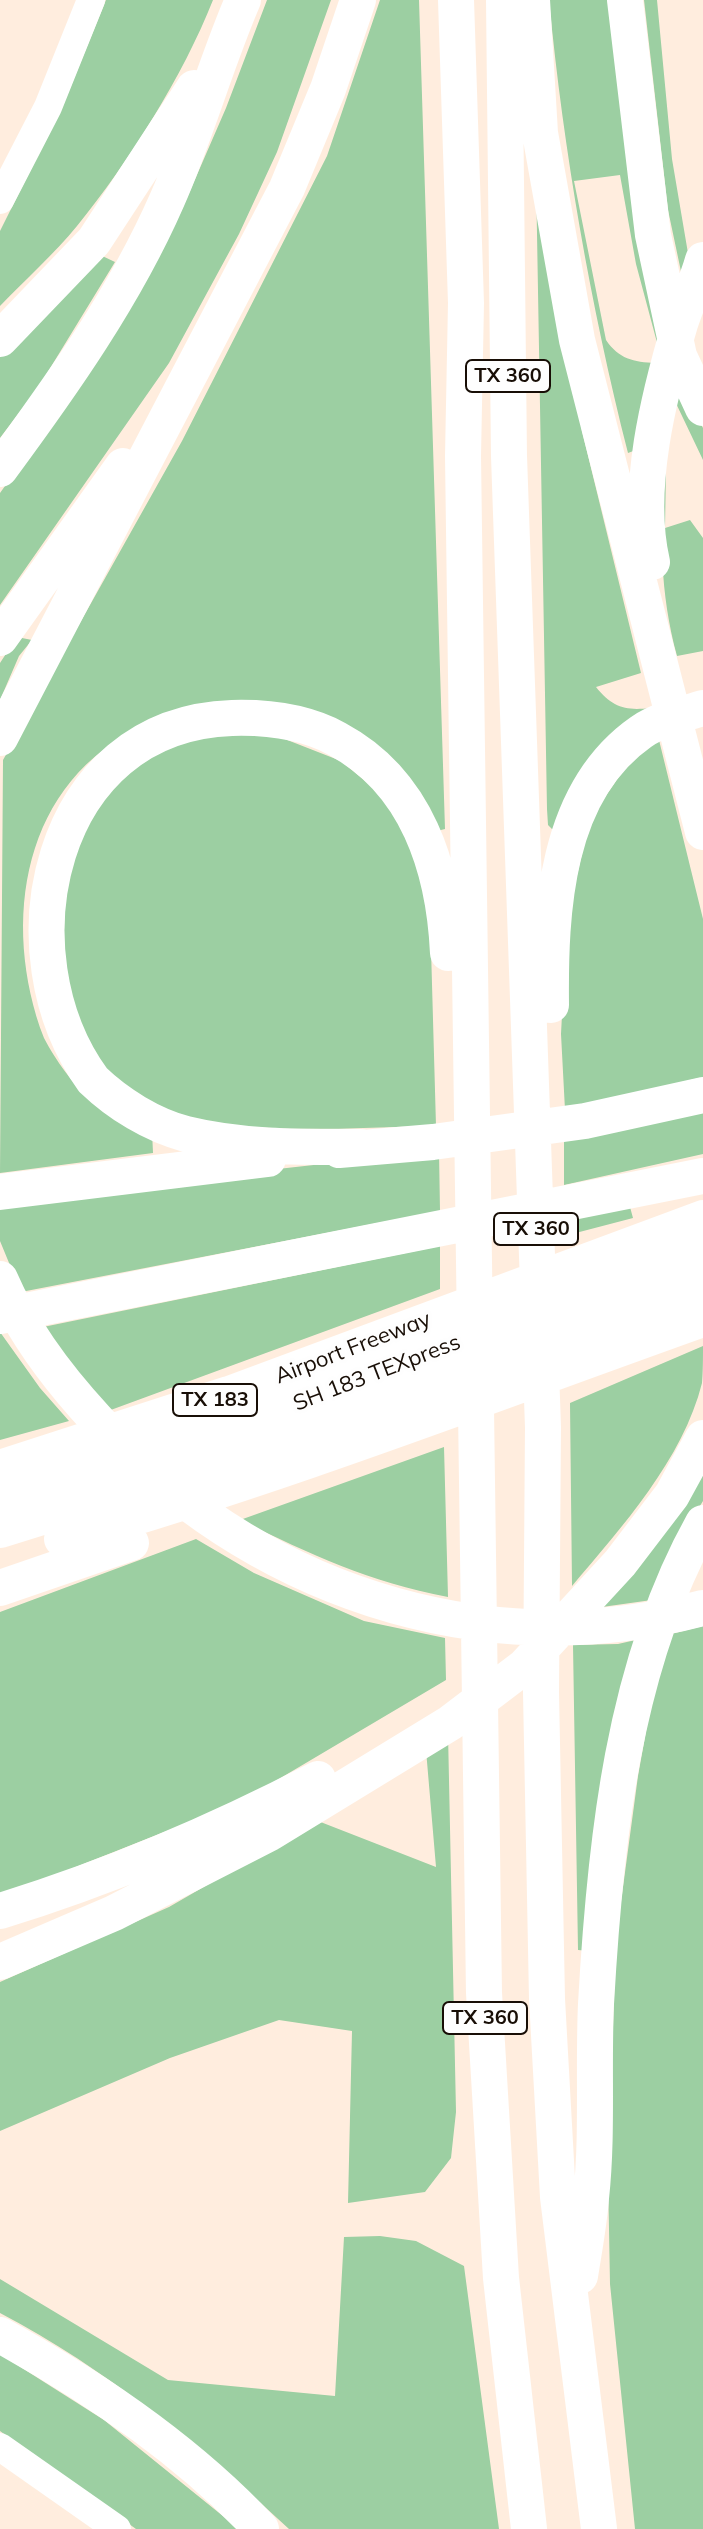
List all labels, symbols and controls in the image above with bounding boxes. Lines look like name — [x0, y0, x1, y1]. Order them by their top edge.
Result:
road number: TX 360 — [466, 360, 550, 392]
road number: TX 360 — [494, 1213, 578, 1245]
street label: Airport Freeway — [271, 1306, 435, 1390]
street label: SH 183 TEXpress — [290, 1329, 464, 1417]
road number: TX 183 — [173, 1384, 257, 1416]
road number: TX 360 — [443, 2002, 527, 2034]

